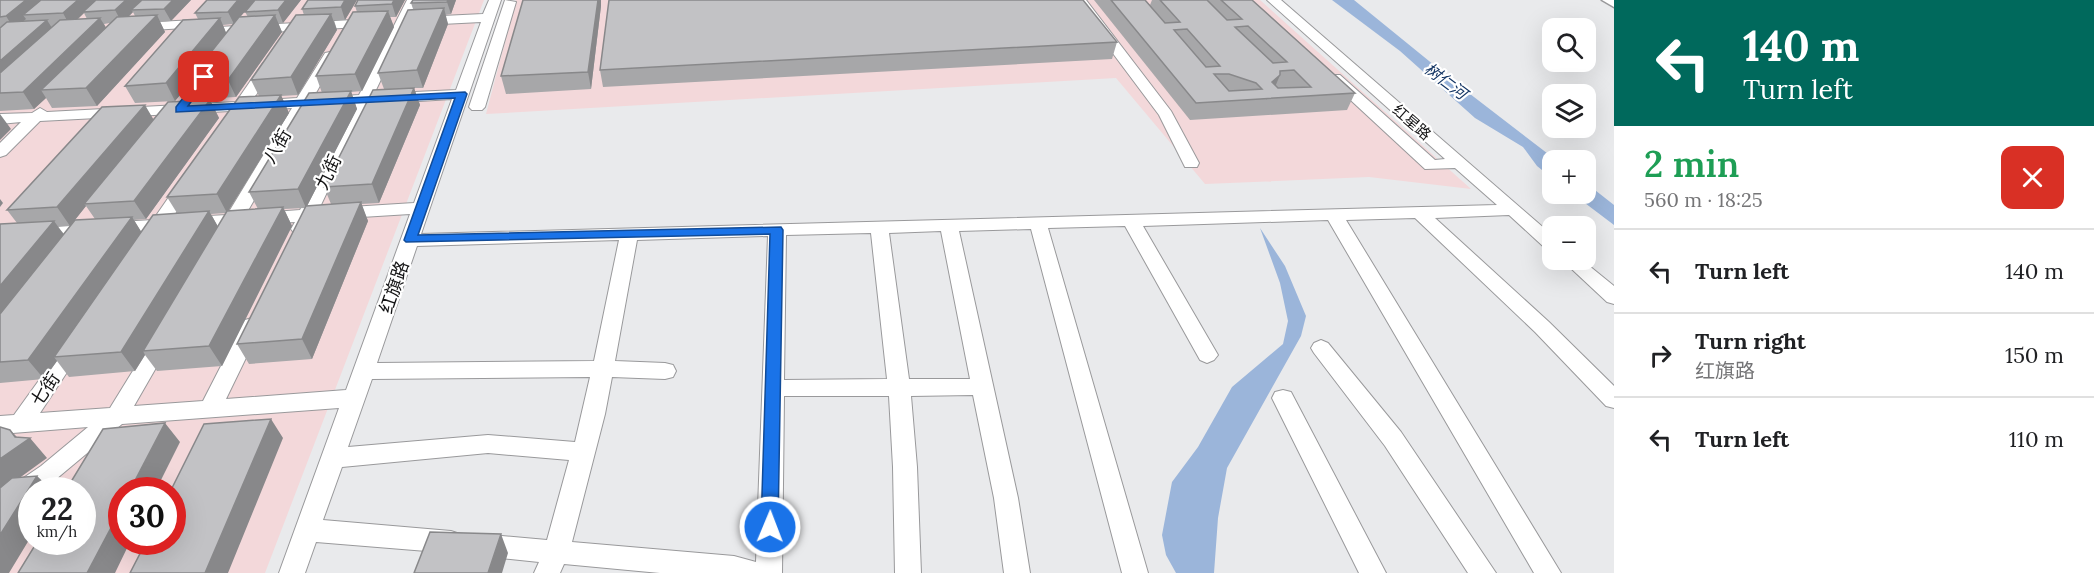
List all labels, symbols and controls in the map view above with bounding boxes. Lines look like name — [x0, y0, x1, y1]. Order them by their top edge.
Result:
map controls — [1542, 18, 1596, 270]
button: search — [1542, 18, 1596, 72]
text: 140 m — [1743, 19, 1859, 73]
icon: left — [1644, 24, 1722, 102]
pin — [178, 51, 229, 102]
water label: 树仁河 — [1421, 59, 1474, 105]
icon: arrive — [187, 60, 220, 93]
text: Turn left — [1743, 72, 1853, 106]
button: layers — [1542, 84, 1596, 138]
street label: 红星路 — [1389, 100, 1435, 144]
street label: 八街 — [258, 125, 296, 167]
text: 2 min — [1644, 141, 1739, 187]
button: close — [2001, 146, 2064, 209]
button: + — [1542, 150, 1596, 204]
street label: 九街 — [310, 151, 346, 193]
text: 560 m · 18:25 — [1644, 187, 1763, 212]
button: − — [1542, 216, 1596, 270]
icon: left — [1644, 255, 1677, 288]
text: Turn left — [1695, 257, 1789, 285]
text: 140 m — [2005, 257, 2064, 285]
street label: 红旗路 — [374, 258, 414, 316]
text: Turn right — [1695, 327, 1806, 355]
icon: right — [1644, 339, 1677, 372]
text: 150 m — [2005, 341, 2064, 369]
text: 红旗路 — [1695, 358, 1755, 383]
street label: 七街 — [25, 368, 65, 410]
icon: left — [1644, 423, 1677, 456]
text: Turn left — [1695, 425, 1789, 453]
text: 110 m — [2009, 425, 2064, 453]
speed limit sign: 30 — [108, 477, 186, 555]
text: 22 — [41, 490, 73, 528]
position arrow — [738, 495, 802, 559]
text: km/h — [37, 522, 77, 541]

